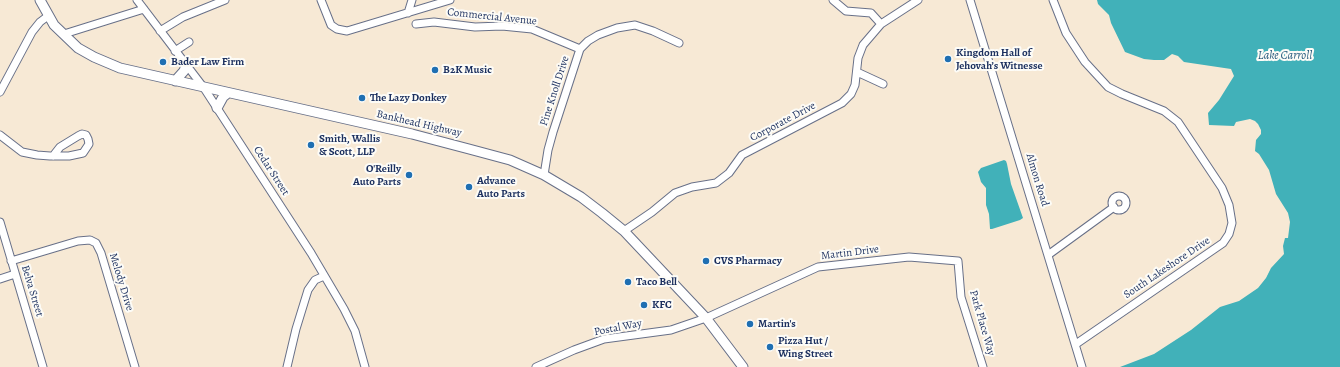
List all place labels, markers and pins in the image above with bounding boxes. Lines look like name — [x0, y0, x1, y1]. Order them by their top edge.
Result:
place label: Kingdom Hall of Jehovah’s Witnesse — [956, 46, 1042, 72]
marker: Kingdom Hall of Jehovah’s Witnesse — [943, 54, 953, 64]
place label: Bader Law Firm — [171, 55, 244, 69]
marker: Bader Law Firm — [158, 57, 168, 67]
place label: B2K Music — [443, 63, 492, 77]
marker: B2K Music — [430, 65, 440, 75]
place label: The Lazy Donkey — [370, 91, 447, 105]
marker: The Lazy Donkey — [357, 93, 367, 103]
place label: Smith, Wallis & Scott, LLP — [319, 132, 380, 158]
marker: Smith, Wallis & Scott, LLP — [306, 140, 316, 150]
place label: O'Reilly Auto Parts — [353, 162, 401, 188]
marker: O'Reilly Auto Parts — [404, 170, 414, 180]
place label: Advance Auto Parts — [477, 174, 525, 200]
marker: Advance Auto Parts — [464, 182, 474, 192]
place label: CVS Pharmacy — [714, 254, 782, 268]
marker: CVS Pharmacy — [701, 256, 711, 266]
place label: Taco Bell — [636, 275, 677, 289]
marker: Taco Bell — [623, 277, 633, 287]
place label: KFC — [652, 298, 672, 312]
marker: KFC — [639, 300, 649, 310]
place label: Martin's — [758, 317, 796, 331]
marker: Martin's — [745, 319, 755, 329]
place label: Pizza Hut / Wing Street — [778, 334, 833, 360]
marker: Pizza Hut / Wing Street — [765, 342, 775, 352]

